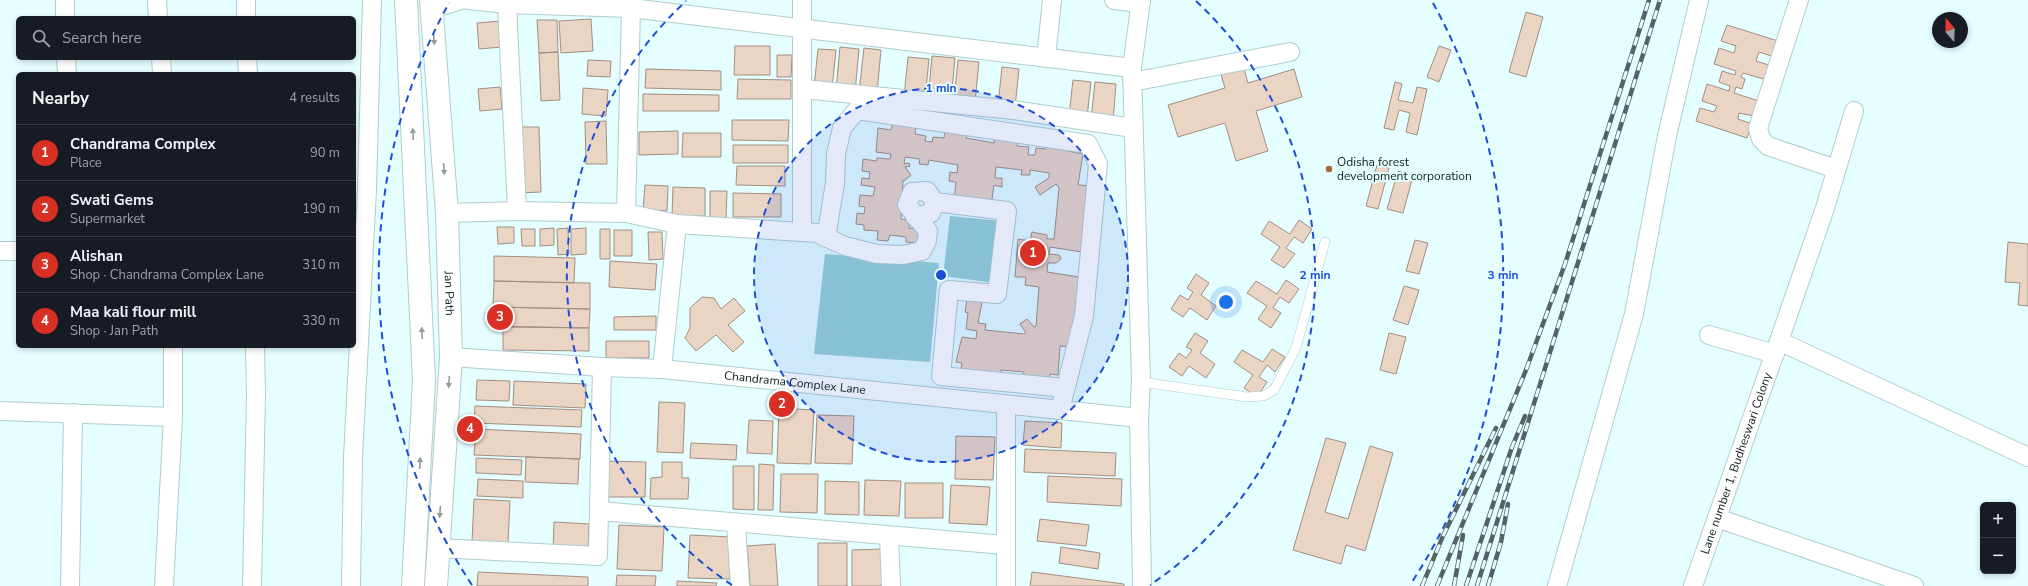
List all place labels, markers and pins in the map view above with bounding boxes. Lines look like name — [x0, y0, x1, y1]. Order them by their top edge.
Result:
place label: Odisha forest development corporation — [1337, 154, 1472, 184]
marker: Odisha forest development corporation — [1324, 164, 1334, 174]
pin: 1 — [1020, 238, 1046, 268]
centre of rings — [934, 268, 948, 282]
pin: 3 — [487, 302, 513, 332]
pin: 2 — [769, 389, 795, 419]
pin: 4 — [457, 414, 483, 444]

